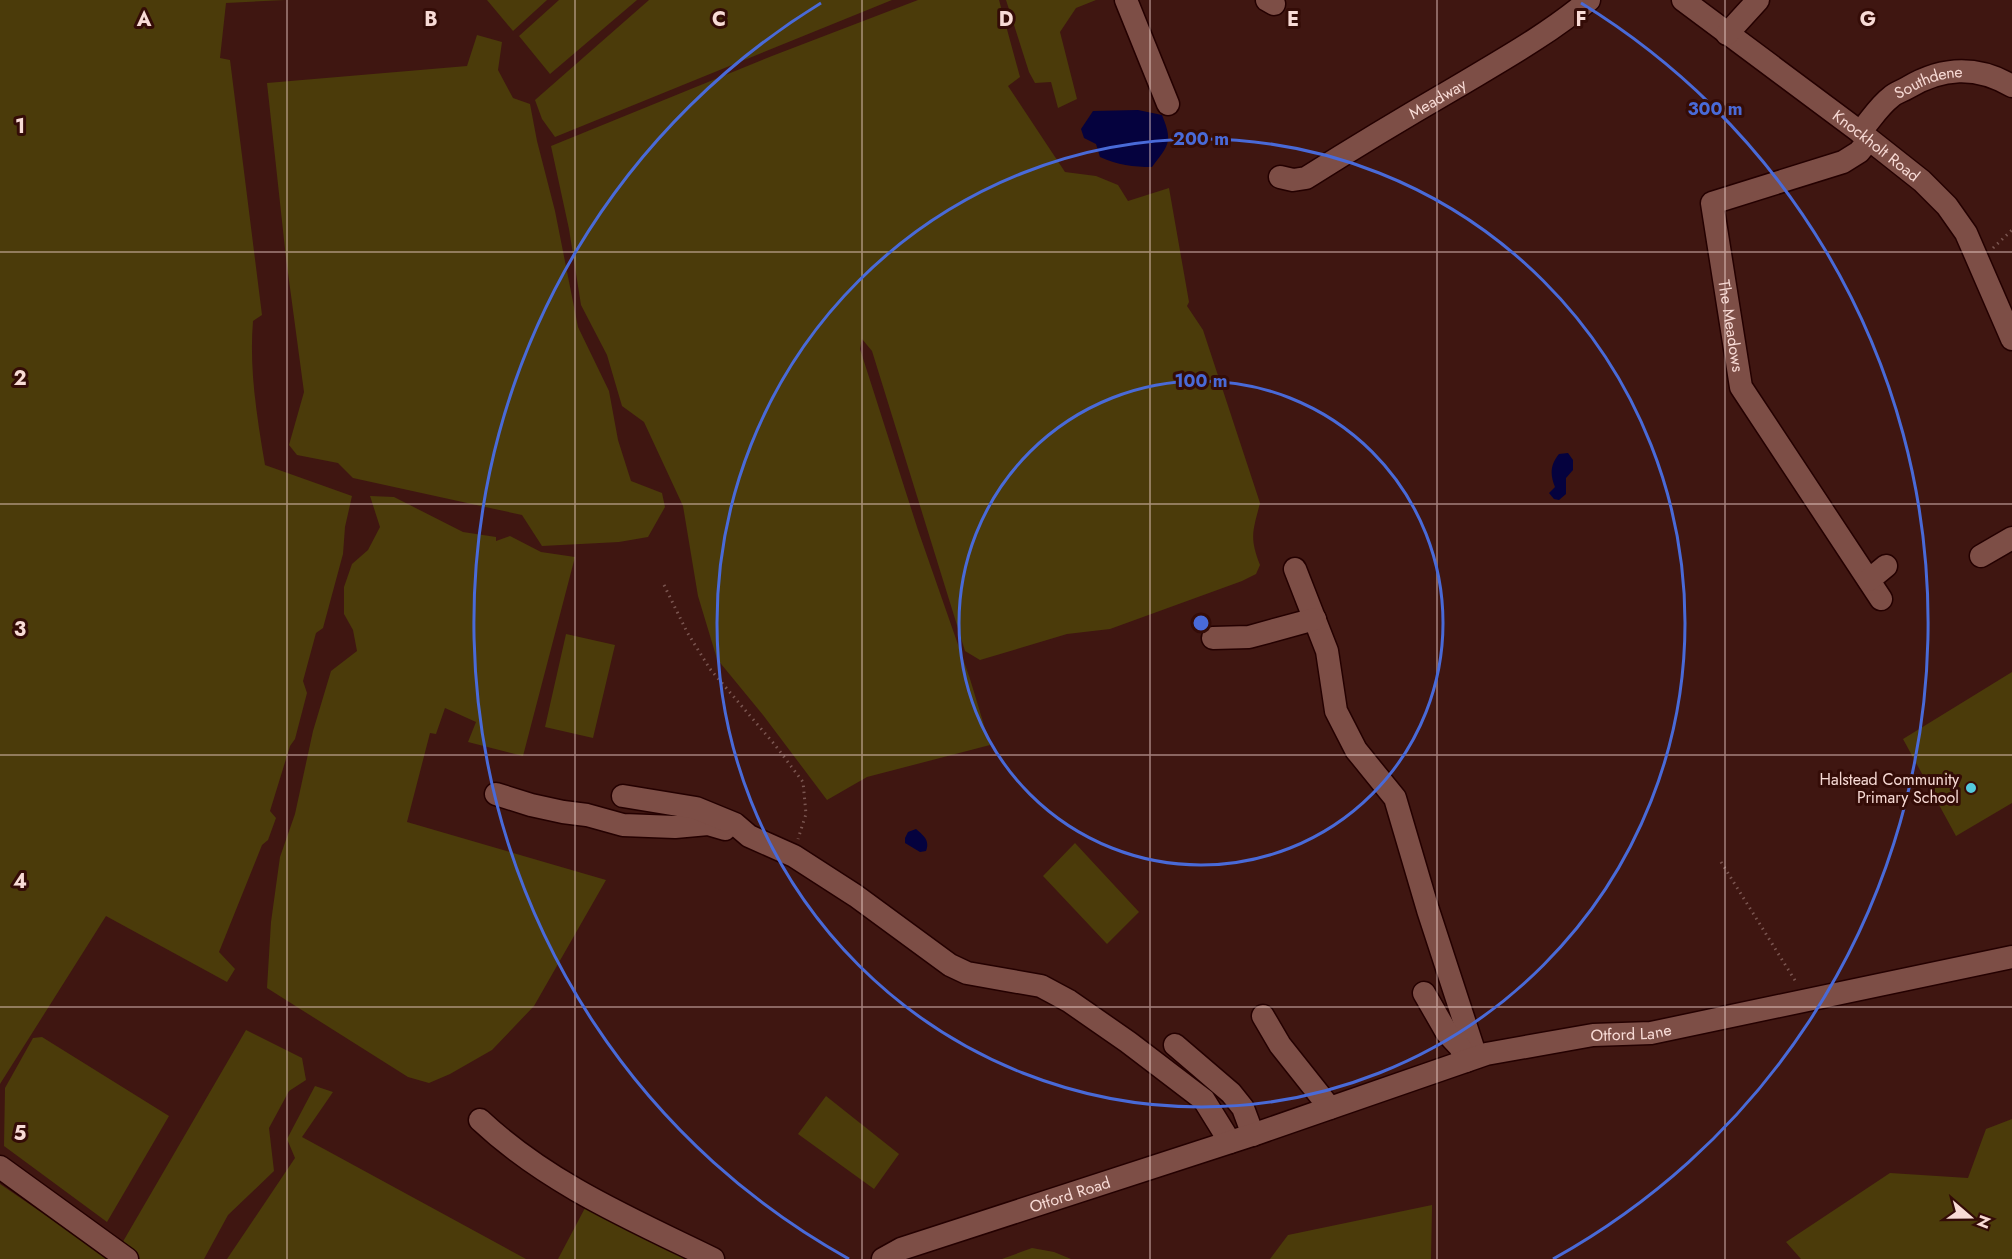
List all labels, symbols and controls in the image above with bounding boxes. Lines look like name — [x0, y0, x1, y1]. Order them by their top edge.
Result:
text: A — [136, 5, 152, 34]
text: B — [424, 5, 438, 34]
text: C — [712, 5, 726, 34]
text: D — [999, 5, 1013, 34]
text: E — [1287, 5, 1299, 34]
text: F — [1575, 5, 1587, 34]
text: G — [1860, 5, 1876, 34]
street label: Southdene — [1890, 60, 1963, 105]
street label: Meadway — [1404, 72, 1472, 125]
text: 300 m — [1687, 96, 1743, 122]
street label: Knockholt Road — [1828, 104, 1925, 187]
text: 1 — [15, 112, 25, 141]
text: 200 m — [1173, 126, 1229, 152]
street label: The Meadows — [1712, 278, 1749, 373]
text: 2 — [13, 364, 27, 393]
text: 100 m — [1174, 368, 1228, 394]
centre of rings — [1191, 613, 1211, 633]
text: 3 — [14, 615, 26, 644]
place label: Halstead Community Primary School — [1820, 768, 1960, 809]
marker: Halstead Community Primary School — [1964, 781, 1978, 795]
text: 4 — [13, 867, 27, 896]
street label: Otford Lane — [1590, 1018, 1673, 1047]
text: 5 — [14, 1119, 27, 1148]
street label: Otford Road — [1026, 1171, 1113, 1219]
north arrow — [1940, 1187, 2000, 1247]
text: N — [1971, 1212, 1997, 1232]

